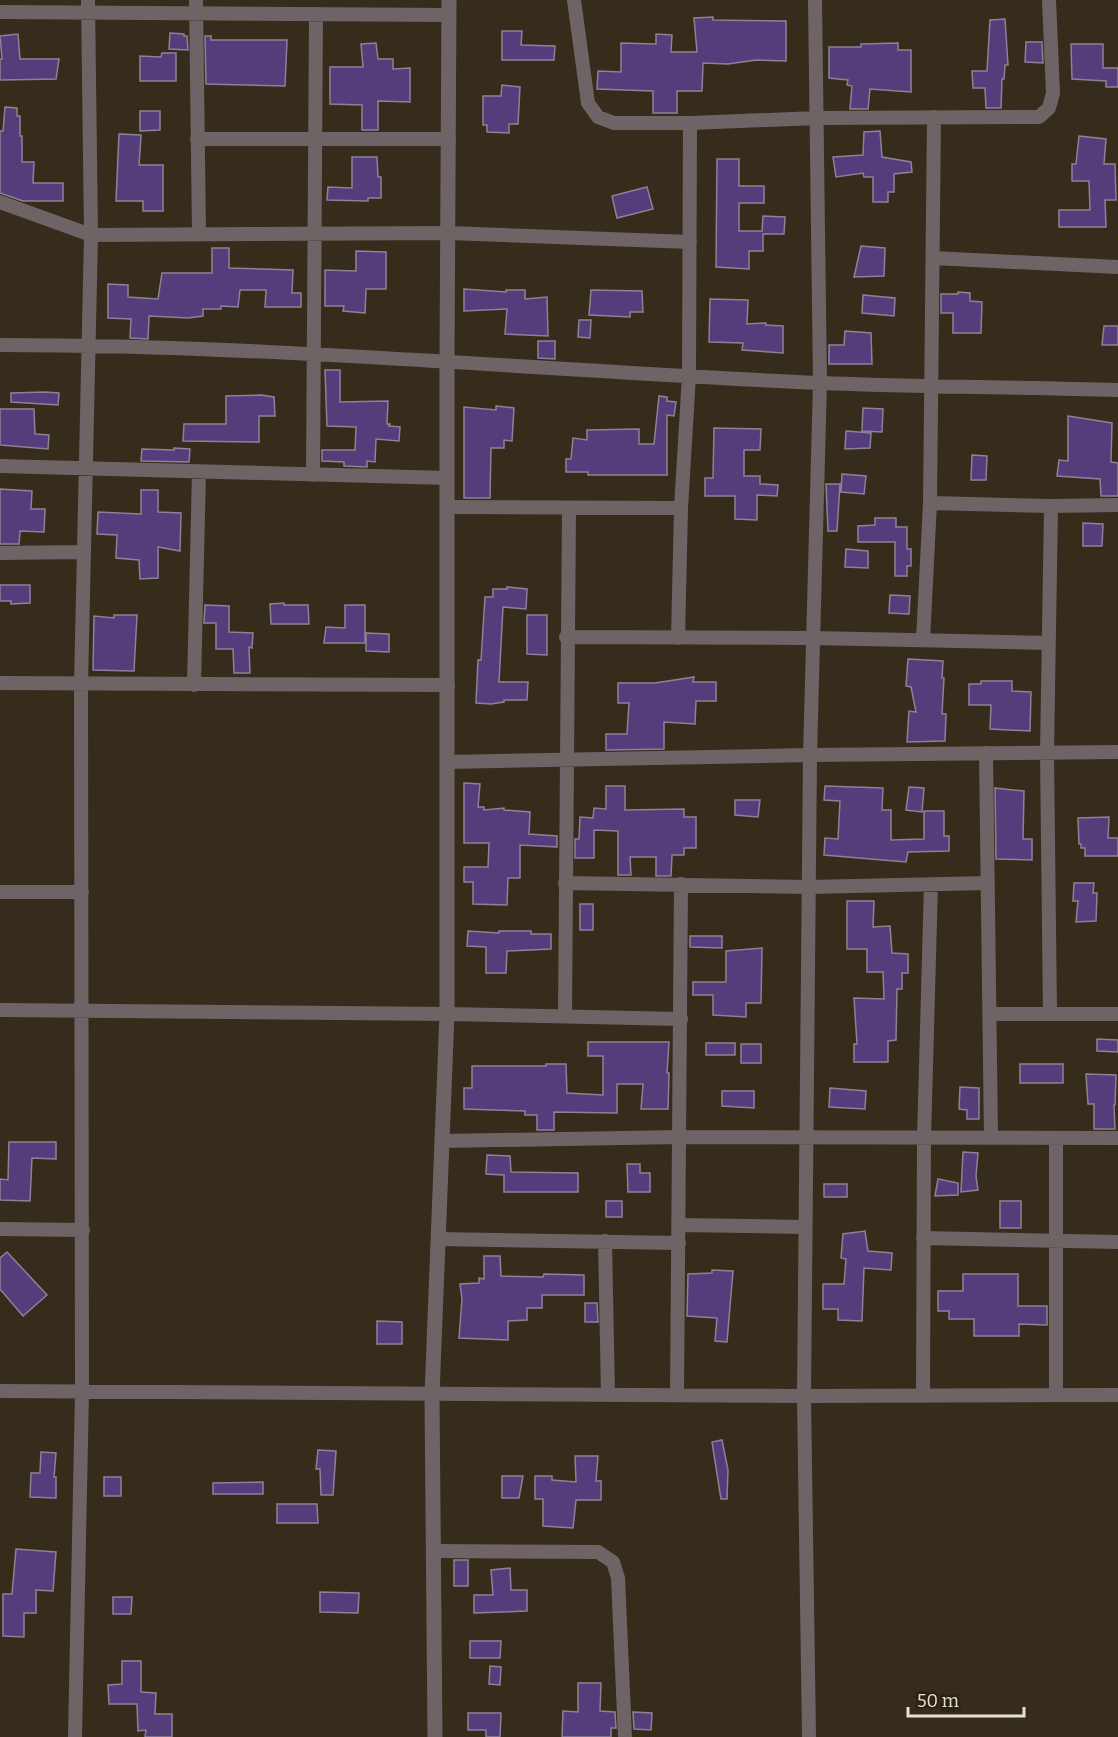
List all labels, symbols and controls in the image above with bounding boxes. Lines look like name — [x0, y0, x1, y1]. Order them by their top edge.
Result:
scale bar — [908, 1680, 1024, 1718]
text: 50 m — [917, 1690, 959, 1712]

